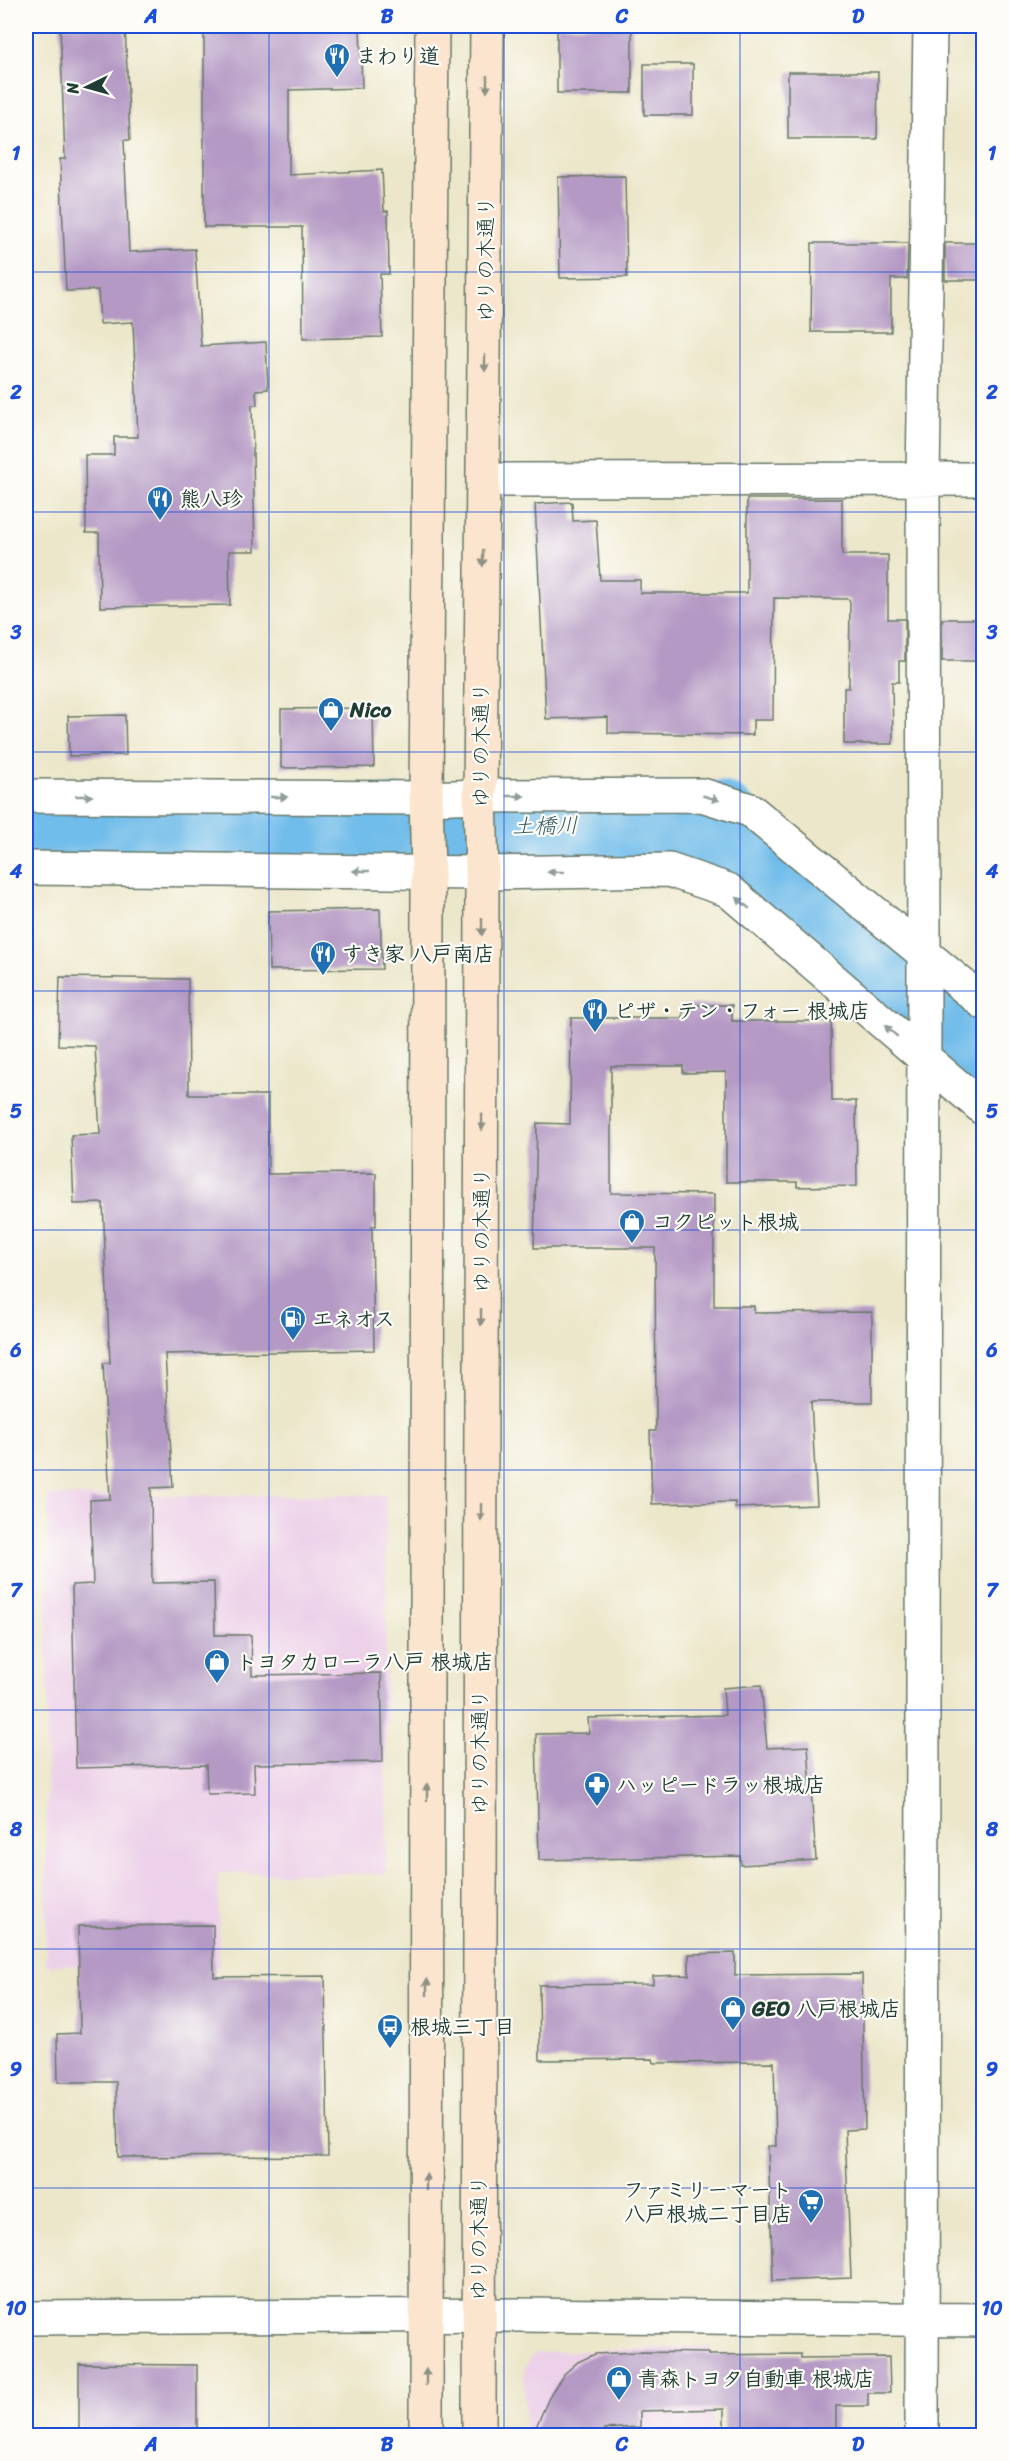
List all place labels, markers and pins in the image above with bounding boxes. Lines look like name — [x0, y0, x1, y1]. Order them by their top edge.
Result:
place label: まわり道 — [356, 37, 440, 75]
restaurant icon: まわり道 — [322, 41, 352, 79]
place label: 熊八珍 — [180, 480, 243, 518]
restaurant icon: 熊八珍 — [145, 484, 175, 522]
place label: Nico — [349, 691, 392, 729]
shop icon: Nico — [316, 695, 346, 733]
place label: すき家 八戸南店 — [342, 935, 494, 973]
restaurant icon: すき家 八戸南店 — [308, 939, 338, 977]
place label: ピザ・テン・フォー 根城店 — [614, 992, 870, 1030]
restaurant icon: ピザ・テン・フォー 根城店 — [580, 996, 610, 1034]
place label: コクピット根城 — [652, 1203, 799, 1241]
shop icon: コクピット根城 — [617, 1207, 647, 1245]
place label: エネオス — [312, 1300, 395, 1338]
fuel station icon: エネオス — [278, 1304, 308, 1342]
place label: トヨタカローラ八戸 根城店 — [236, 1643, 493, 1681]
shop icon: トヨタカローラ八戸 根城店 — [202, 1647, 232, 1685]
place label: ハッピードラッ根城店 — [616, 1766, 825, 1804]
pharmacy icon: ハッピードラッ根城店 — [582, 1770, 612, 1808]
place label: GEO 八戸根城店 — [751, 1990, 901, 2028]
shop icon: GEO 八戸根城店 — [718, 1994, 748, 2032]
place label: 根城三丁目 — [410, 2008, 515, 2046]
bus stop icon: 根城三丁目 — [375, 2012, 405, 2050]
place label: ファミリーマート 八戸根城二丁目店 — [623, 2171, 792, 2233]
supermarket icon: ファミリーマート 八戸根城二丁目店 — [796, 2187, 826, 2225]
place label: 青森トヨタ自動車 根城店 — [638, 2360, 874, 2398]
shop icon: 青森トヨタ自動車 根城店 — [604, 2364, 634, 2402]

